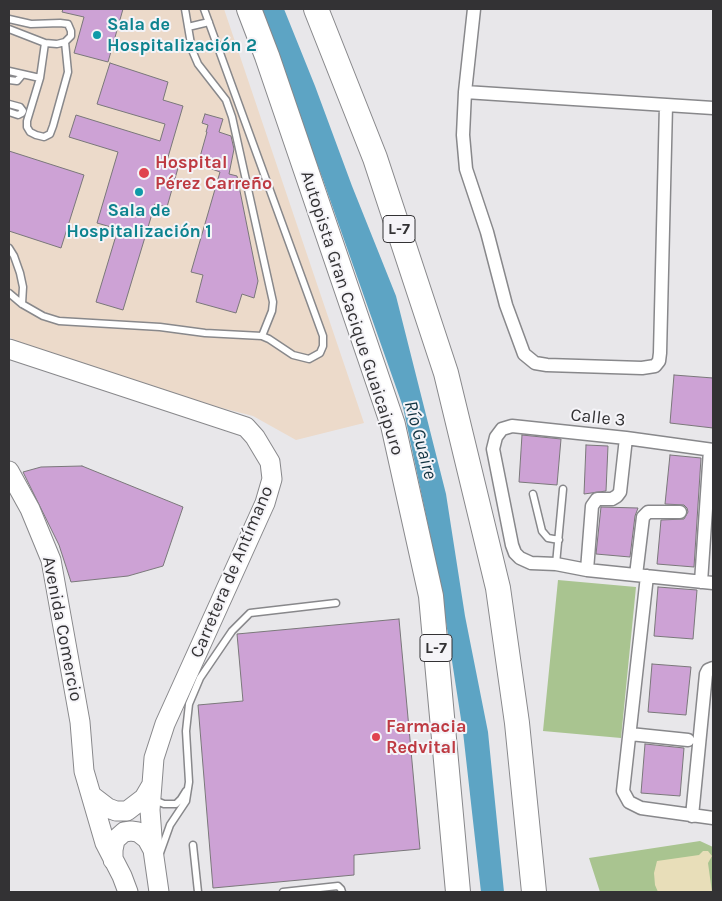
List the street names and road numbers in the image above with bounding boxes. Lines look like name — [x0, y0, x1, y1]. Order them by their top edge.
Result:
street label: Autopista Gran Cacique Guaicaipuro — [296, 168, 408, 458]
road number: L-7 — [383, 215, 415, 242]
street label: Calle 3 — [569, 404, 627, 432]
street label: Carretera de Antímano — [186, 483, 278, 661]
street label: Avenida Comercio — [37, 555, 87, 703]
road number: L-7 — [420, 634, 452, 661]

